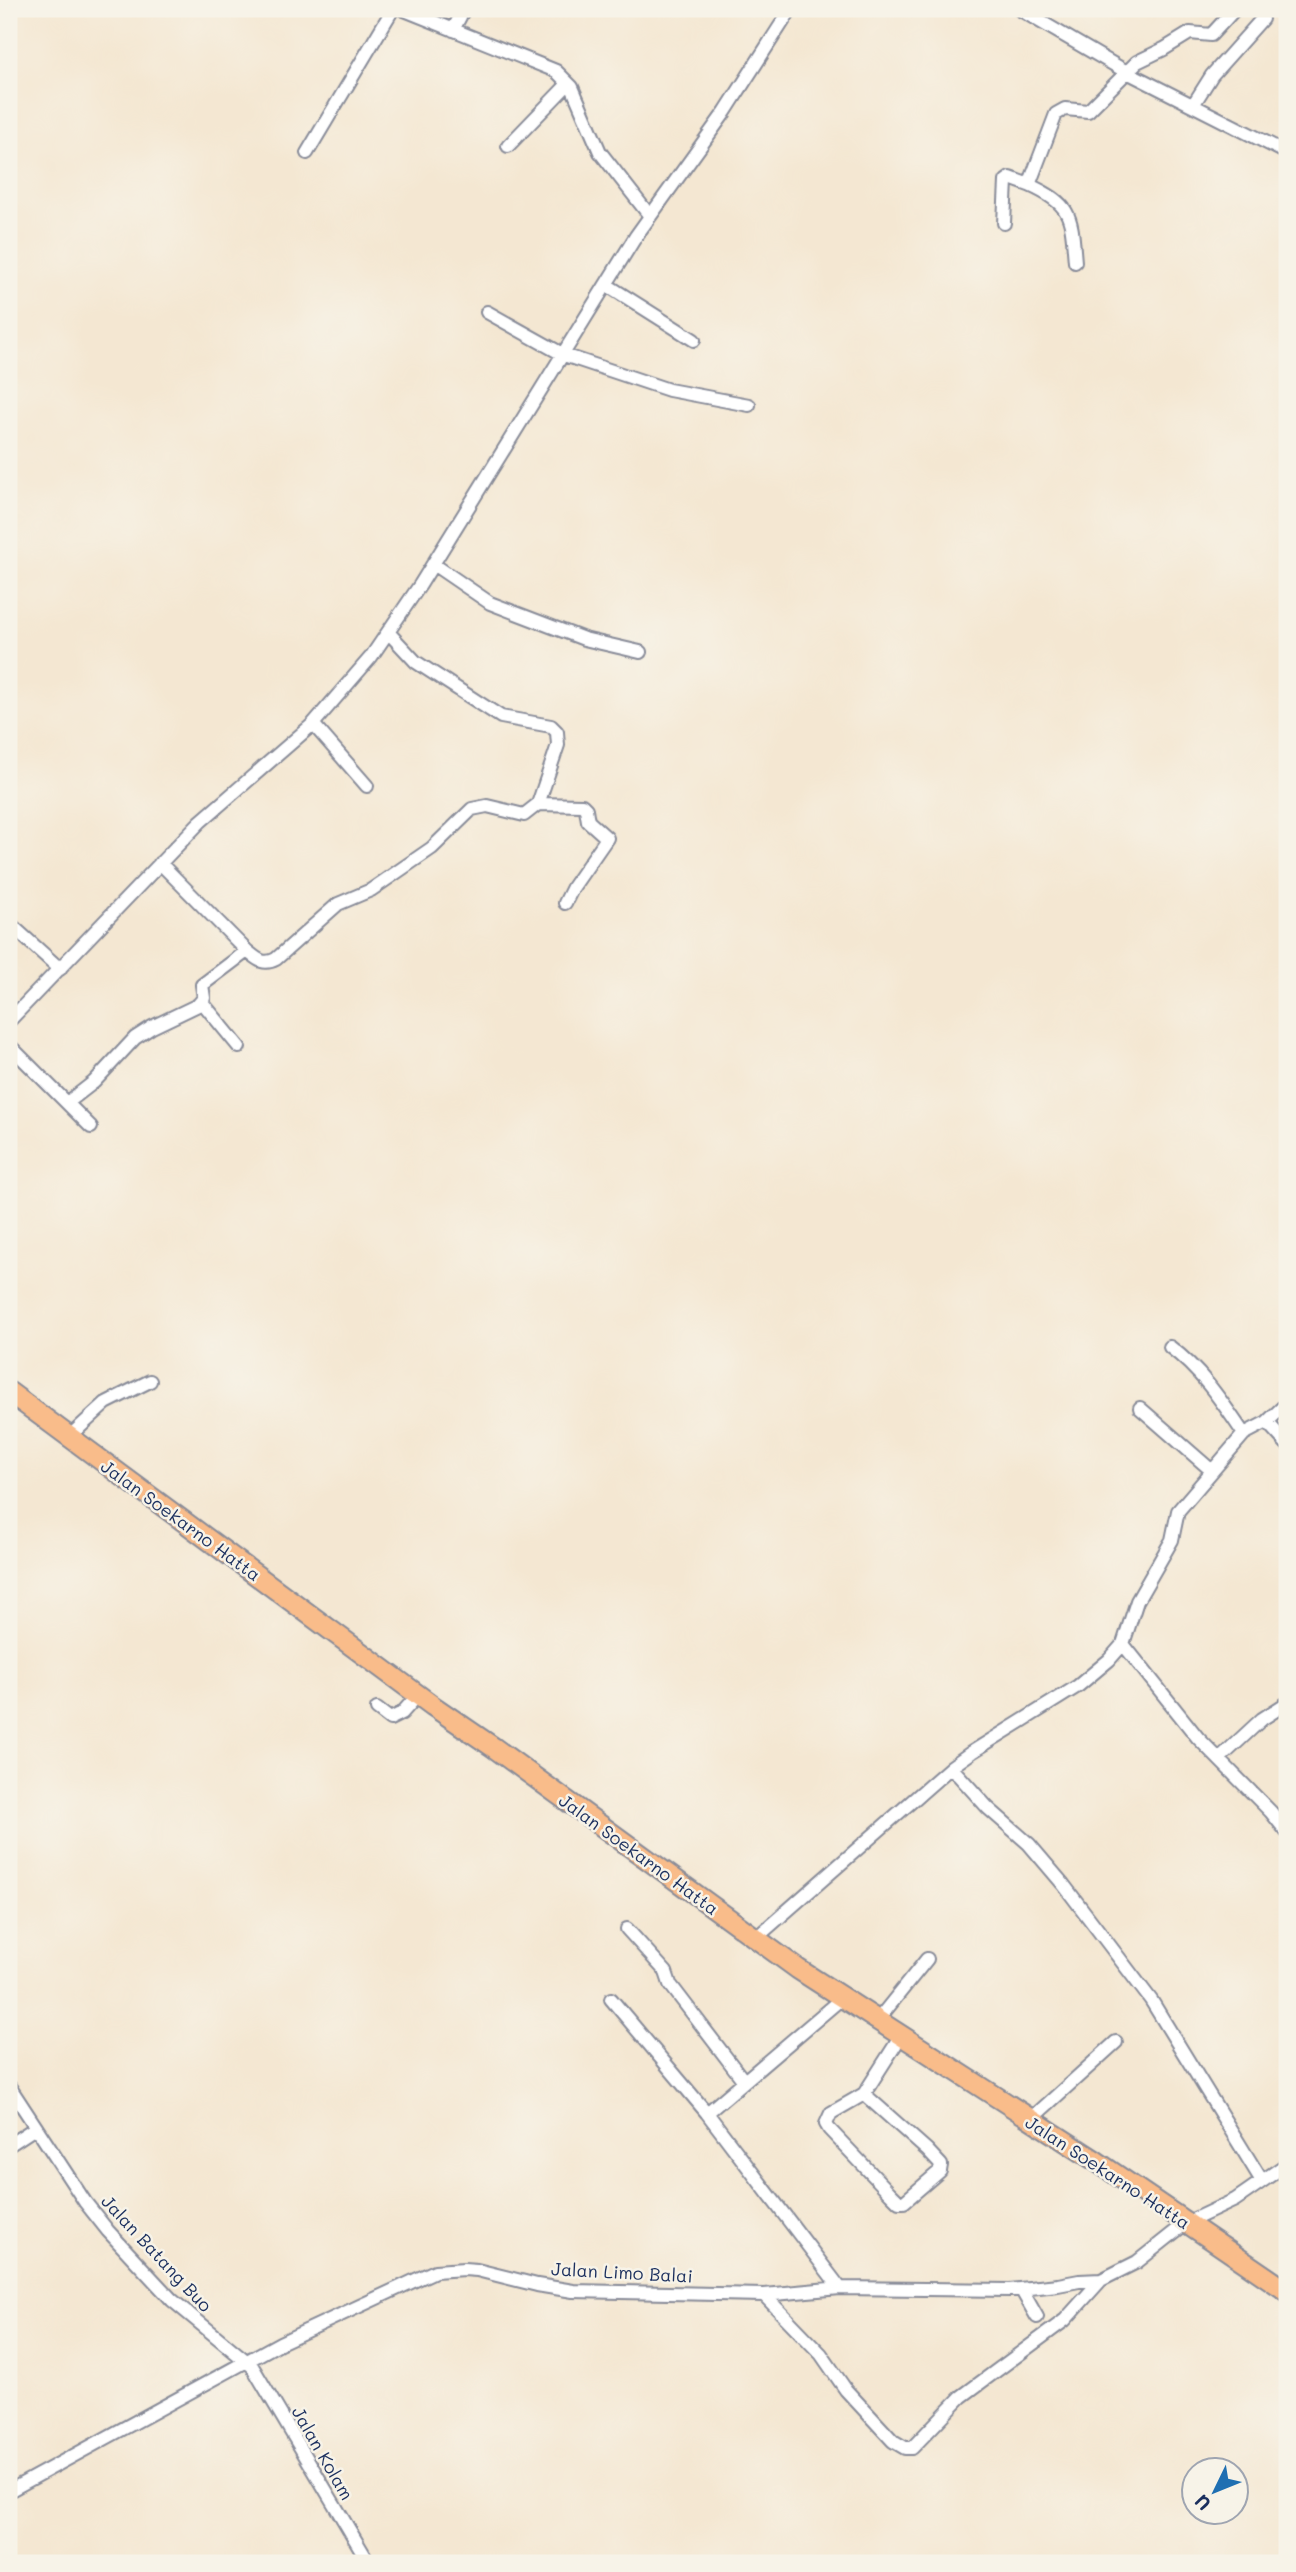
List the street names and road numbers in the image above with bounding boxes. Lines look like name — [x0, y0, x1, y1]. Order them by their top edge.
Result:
street label: Jalan Soekarno Hatta — [96, 1454, 266, 1586]
street label: Jalan Soekarno Hatta — [554, 1788, 724, 1920]
street label: Jalan Soekarno Hatta — [1021, 2110, 1195, 2234]
street label: Jalan Batang Buo — [96, 2189, 218, 2317]
street label: Jalan Limo Balai — [550, 2256, 694, 2288]
street label: Jalan Kolam — [287, 2402, 359, 2504]

